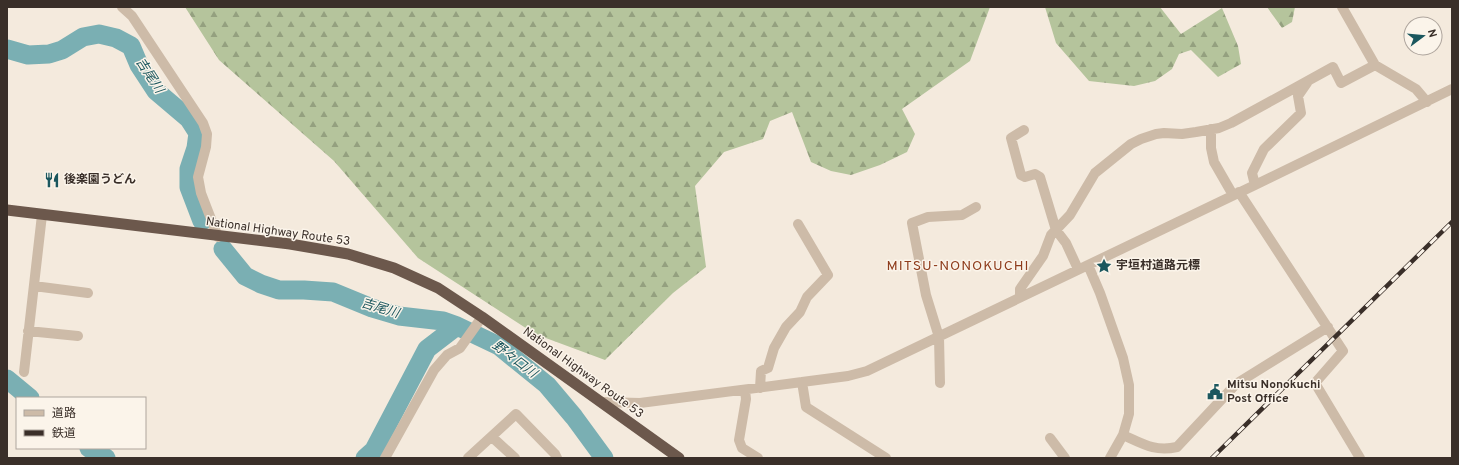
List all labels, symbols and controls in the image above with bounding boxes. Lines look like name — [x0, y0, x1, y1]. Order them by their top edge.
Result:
north arrow — [1403, 16, 1443, 56]
text: N — [1424, 28, 1439, 39]
water label: 吉尾川 — [132, 55, 167, 98]
restaurant icon: 後楽園うどん — [43, 171, 61, 189]
place label: 後楽園うどん — [64, 172, 136, 188]
street label: National Highway Route 53 — [205, 214, 351, 250]
place icon: 宇垣村道路元標 — [1095, 257, 1113, 275]
district label: MITSU-NONOKUCHI — [887, 258, 1029, 275]
place label: 宇垣村道路元標 — [1116, 258, 1200, 274]
water label: 吉尾川 — [359, 296, 403, 323]
street label: National Highway Route 53 — [519, 324, 647, 422]
water label: 野々口川 — [488, 338, 541, 383]
place label: Mitsu Nonokuchi Post Office — [1227, 377, 1320, 407]
public building icon: Mitsu Nonokuchi Post Office — [1206, 383, 1224, 401]
legend — [16, 397, 146, 449]
text: 道路 — [52, 406, 76, 422]
text: 鉄道 — [52, 426, 76, 442]

